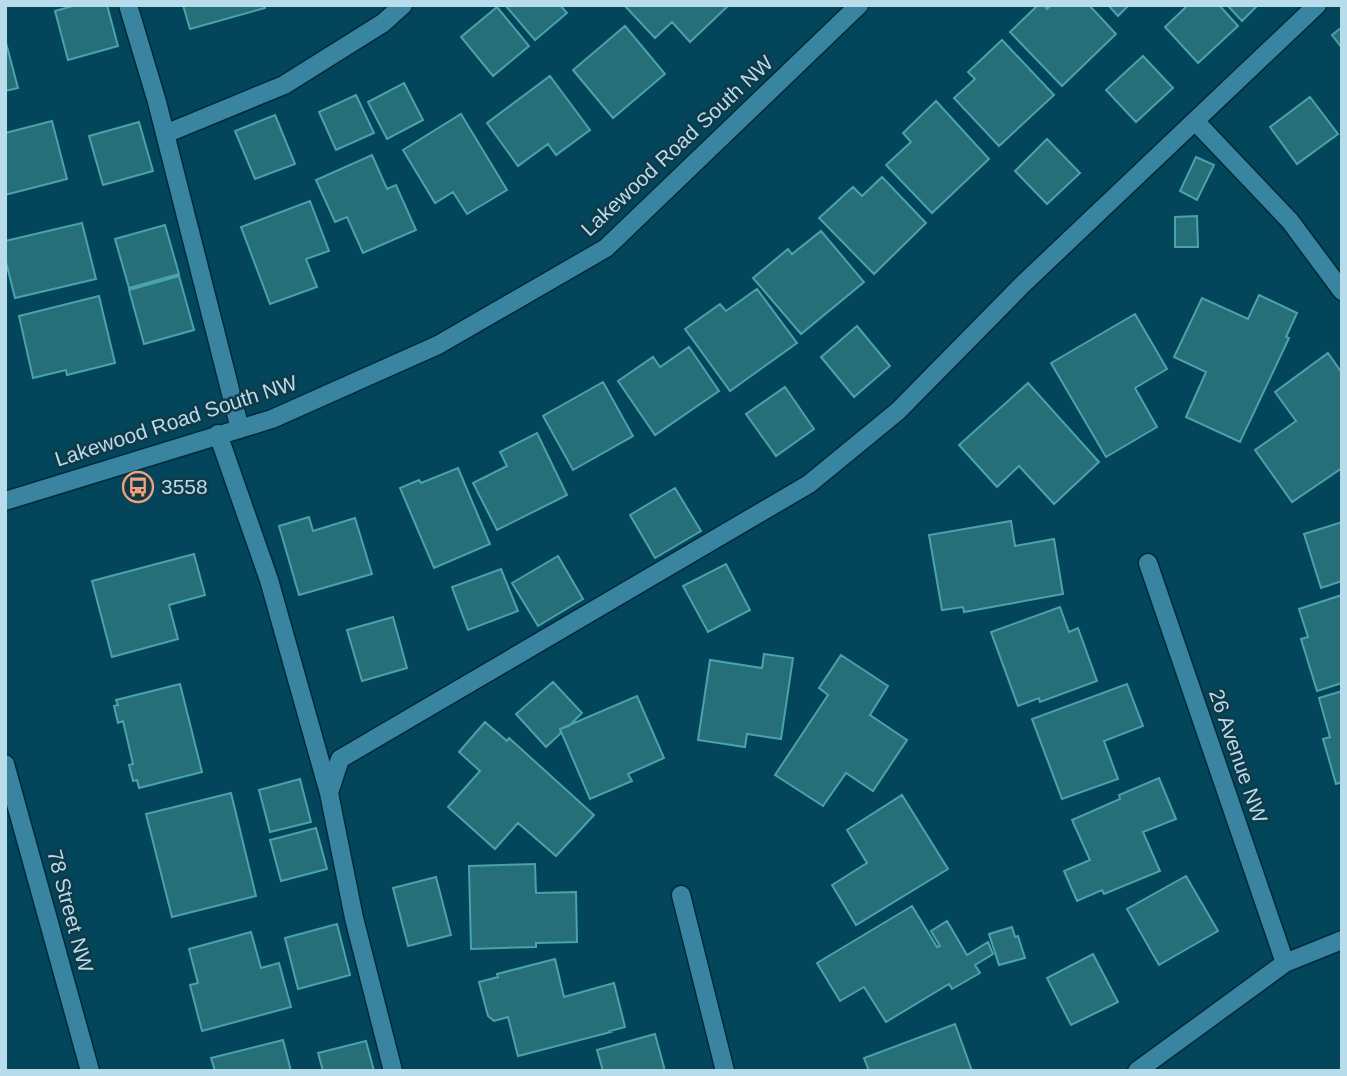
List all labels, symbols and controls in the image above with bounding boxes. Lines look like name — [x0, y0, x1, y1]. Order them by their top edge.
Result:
street label: Lakewood Road South NW — [576, 51, 777, 240]
street label: Lakewood Road South NW — [52, 370, 300, 471]
bus stop icon: 3558 — [121, 470, 155, 504]
place label: 3558 — [161, 475, 208, 498]
street label: 26 Avenue NW — [1205, 686, 1272, 826]
street label: 78 Street NW — [43, 847, 98, 975]

